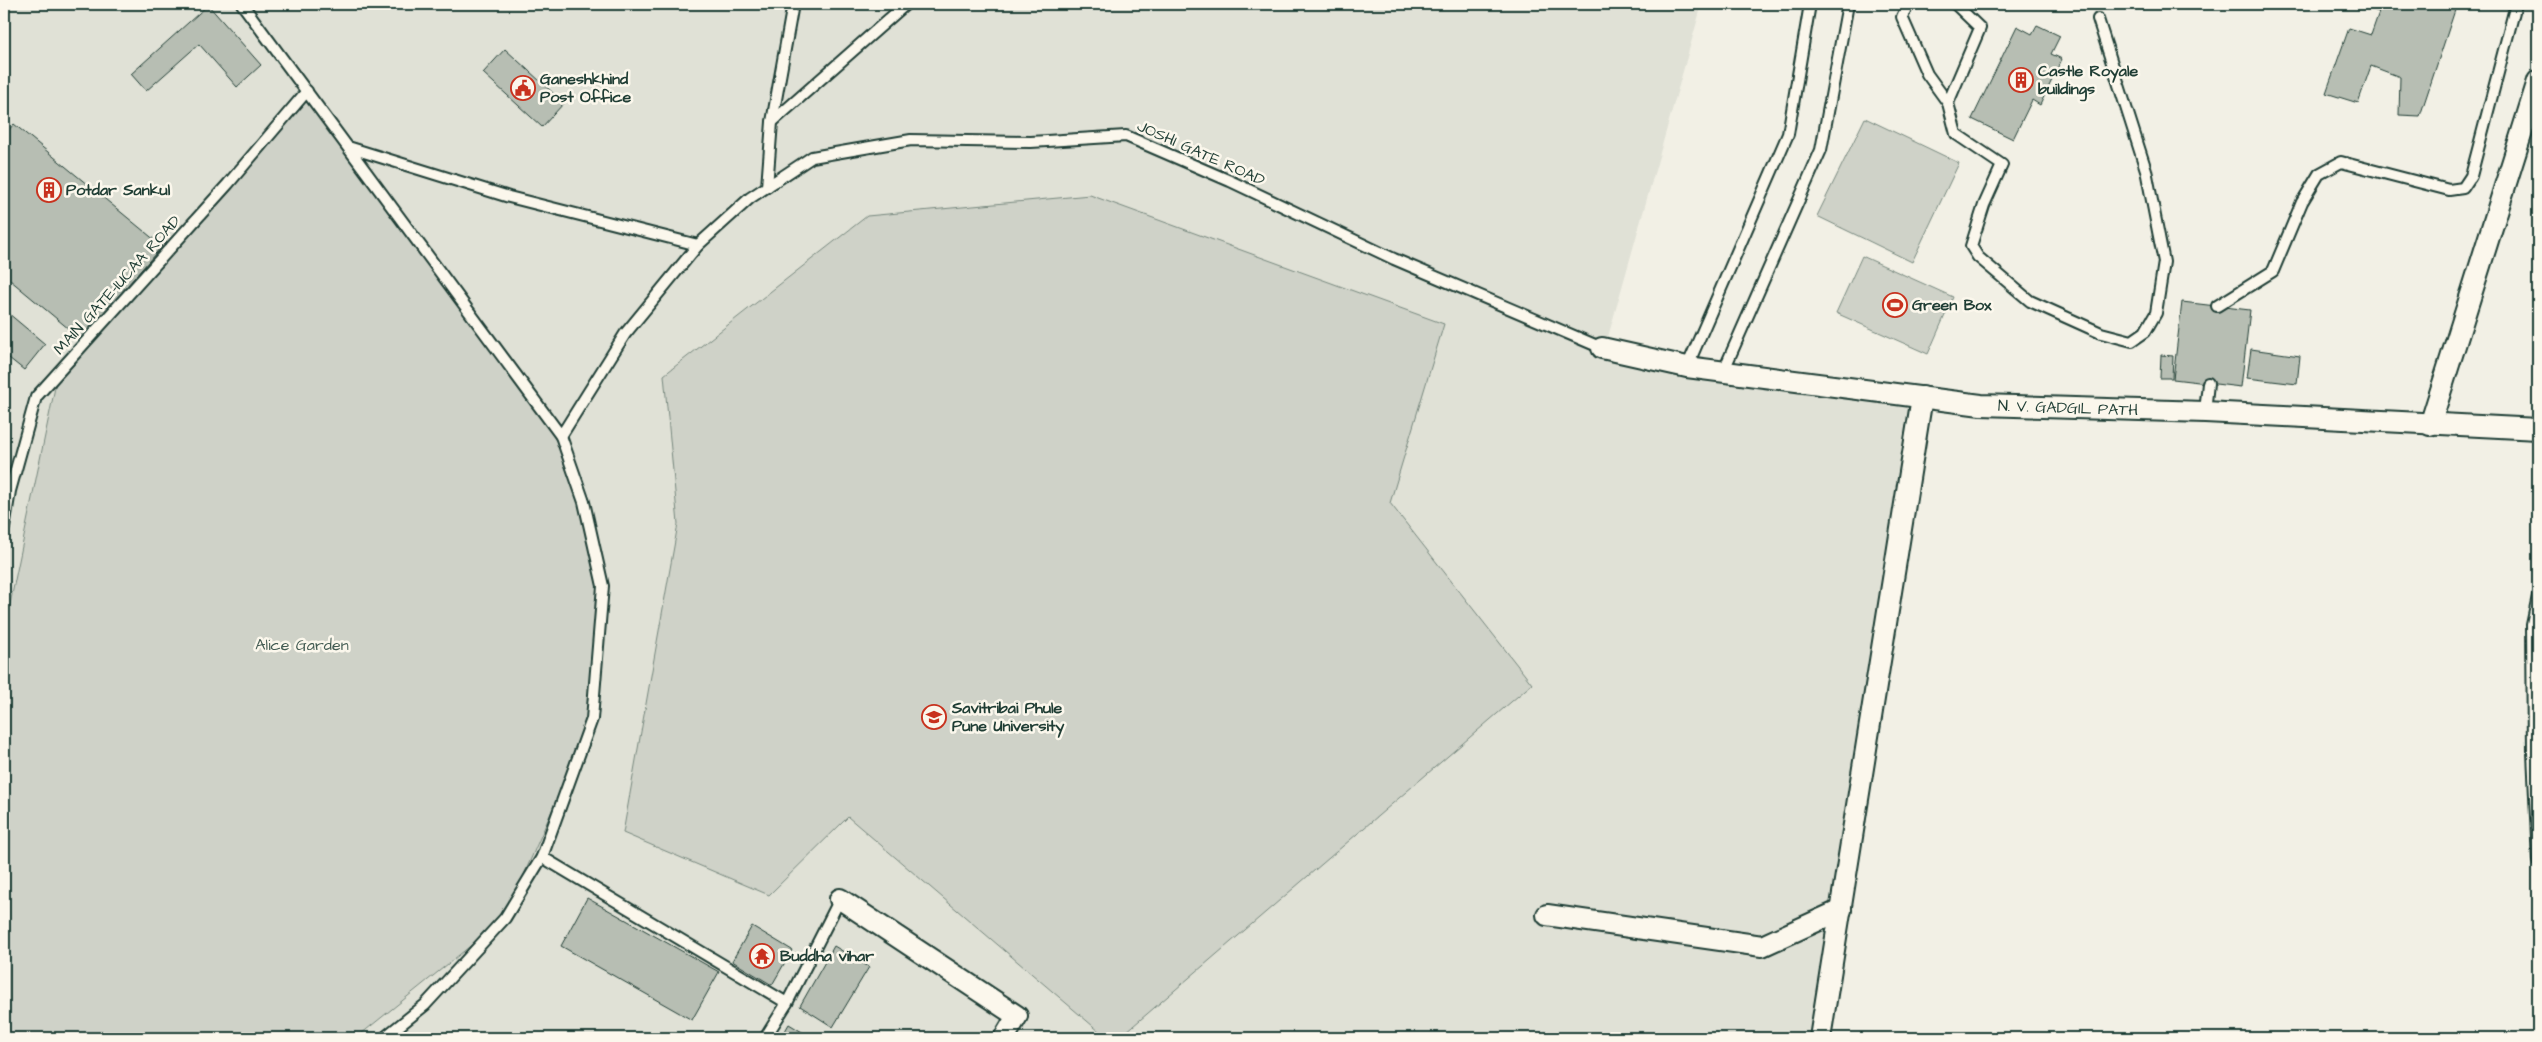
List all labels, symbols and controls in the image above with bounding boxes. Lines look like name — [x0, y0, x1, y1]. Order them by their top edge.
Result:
place label: Castle Royale buildings — [2038, 60, 2138, 102]
building icon: Castle Royale buildings — [2008, 67, 2034, 93]
place label: Ganeshkhind Post Office — [540, 68, 631, 108]
public building icon: Ganeshkhind Post Office — [510, 75, 536, 101]
street label: JOSHI GATE ROAD — [1134, 115, 1268, 191]
building icon: Potdar Sankul — [36, 177, 62, 203]
place label: Potdar Sankul — [66, 179, 171, 201]
street label: MAIN GATE-IUCAA ROAD — [48, 211, 186, 359]
sports icon: Green Box — [1882, 292, 1908, 318]
place label: Green Box — [1912, 294, 1992, 316]
street label: N. V. GADGIL PATH — [1998, 395, 2139, 421]
park label: Alice Garden — [255, 634, 349, 656]
place label: Savitribai Phule Pune University — [951, 697, 1065, 738]
school or university icon: Savitribai Phule Pune University — [921, 704, 947, 730]
temple icon: Buddha vihar — [749, 943, 775, 969]
place label: Buddha vihar — [780, 945, 874, 967]

